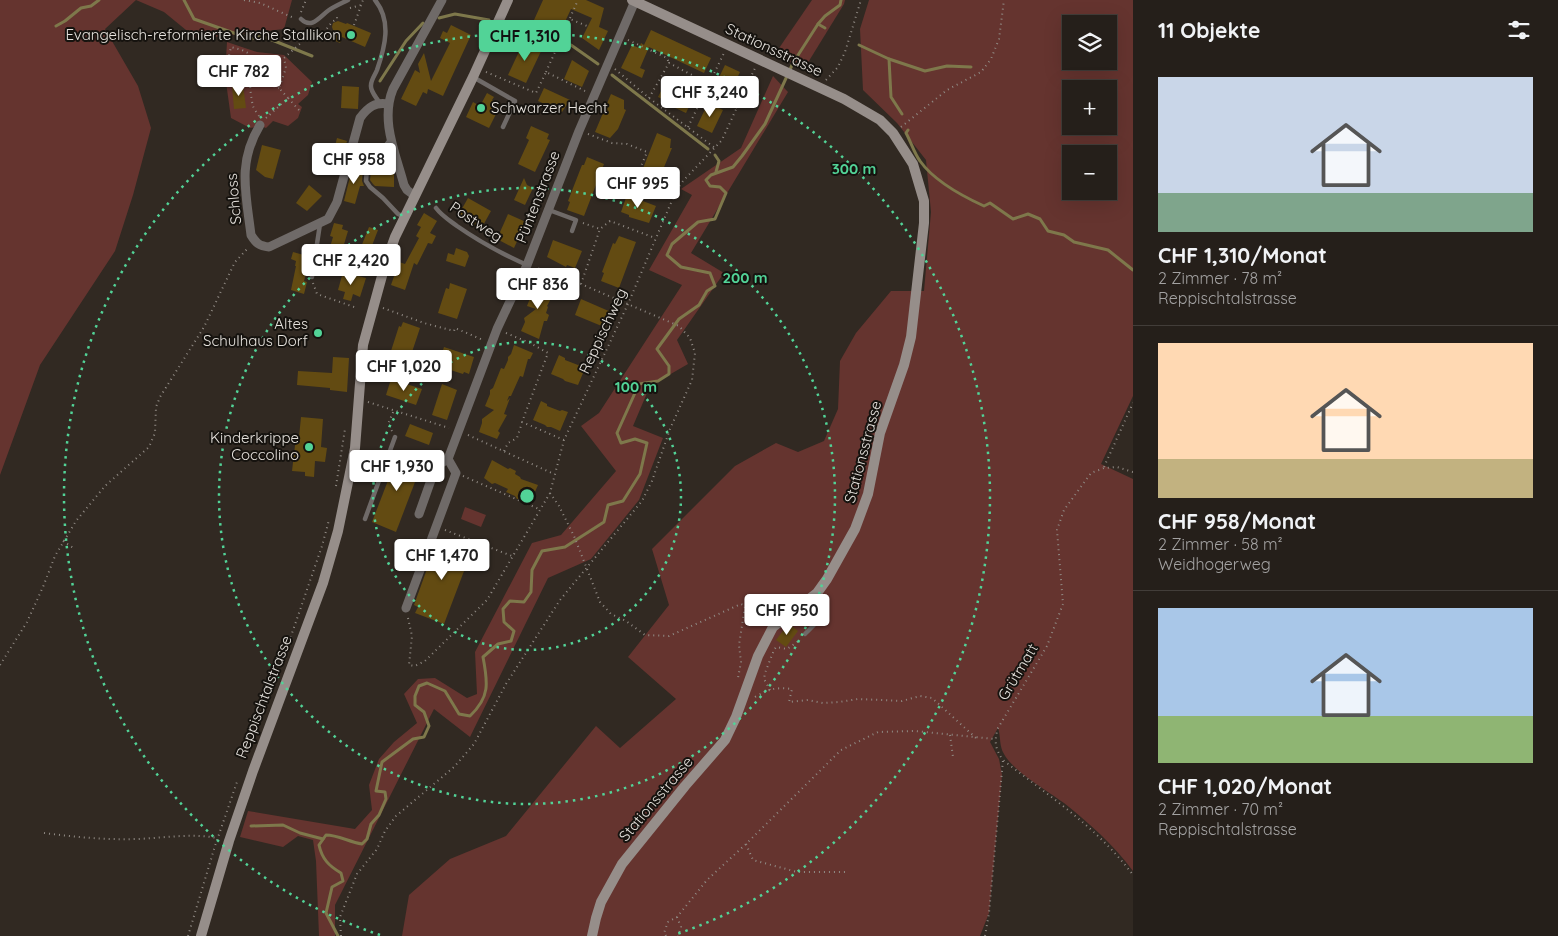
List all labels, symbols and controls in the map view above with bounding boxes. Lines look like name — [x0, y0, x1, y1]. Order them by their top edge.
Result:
map controls — [1062, 15, 1117, 200]
button: layers — [1062, 15, 1117, 70]
icon: filters — [1505, 16, 1533, 44]
text: 11 Objekte — [1158, 17, 1260, 43]
street label: Stationsstrasse — [723, 19, 826, 80]
pin: CHF 1,310 — [468, 20, 582, 62]
place label: Evangelisch-reformierte Kirche Stallikon — [66, 25, 341, 44]
text: CHF 1,310 — [490, 26, 560, 46]
marker: Evangelisch-reformierte Kirche Stallikon — [345, 29, 357, 41]
pin: CHF 782 — [193, 54, 285, 97]
text: CHF 782 — [208, 61, 270, 81]
pin: CHF 3,240 — [653, 76, 767, 118]
button: + — [1062, 80, 1117, 135]
text: CHF 3,240 — [672, 82, 748, 102]
place label: Schwarzer Hecht — [491, 98, 608, 117]
marker: Schwarzer Hecht — [475, 102, 487, 114]
icon: home — [1301, 110, 1391, 200]
pin: CHF 958 — [308, 142, 400, 185]
button: − — [1062, 145, 1117, 200]
street label: Püntenstrasse — [511, 148, 564, 246]
text: CHF 958 — [323, 149, 385, 169]
text: 300 m — [832, 159, 876, 178]
pin: CHF 995 — [592, 166, 684, 209]
street label: Schloss — [222, 173, 245, 225]
text: CHF 995 — [607, 173, 669, 193]
street label: Postweg — [446, 197, 506, 246]
text: CHF 1,310/Monat — [1158, 242, 1327, 268]
pin: CHF 2,420 — [294, 244, 408, 286]
text: CHF 2,420 — [313, 250, 389, 270]
pin: CHF 836 — [492, 268, 584, 310]
text: 200 m — [723, 268, 768, 287]
text: 2 Zimmer · 78 m² — [1158, 268, 1282, 288]
text: CHF 836 — [507, 274, 569, 294]
street label: Reppischweg — [574, 285, 631, 377]
text: Reppischtalstrasse — [1158, 288, 1297, 308]
place label: Altes Schulhaus Dorf — [203, 314, 309, 350]
marker: Altes Schulhaus Dorf — [312, 327, 324, 339]
pin: CHF 1,020 — [347, 350, 461, 392]
text: CHF 1,020 — [367, 356, 441, 376]
icon: home — [1301, 375, 1391, 465]
text: 100 m — [615, 377, 657, 396]
street label: Stationsstrasse — [840, 399, 885, 505]
place label: Kinderkrippe Coccolino — [210, 428, 299, 464]
marker: Kinderkrippe Coccolino — [303, 441, 315, 453]
pin: CHF 1,930 — [340, 450, 454, 492]
text: CHF 1,930 — [360, 456, 434, 476]
centre of rings — [518, 487, 536, 505]
text: CHF 958/Monat — [1158, 508, 1316, 534]
text: 2 Zimmer · 58 m² — [1158, 534, 1283, 554]
pin: CHF 1,470 — [385, 538, 499, 581]
text: CHF 1,470 — [405, 545, 479, 565]
text: Weidhogerweg — [1158, 554, 1271, 574]
pin: CHF 950 — [741, 594, 833, 636]
text: CHF 950 — [755, 600, 819, 620]
street label: Reppischtalstrasse — [231, 633, 296, 761]
street label: Grütmatt — [993, 640, 1042, 704]
icon: home — [1301, 640, 1391, 730]
street label: Stationsstrasse — [615, 752, 697, 845]
text: CHF 1,020/Monat — [1158, 773, 1332, 799]
text: 2 Zimmer · 70 m² — [1158, 799, 1283, 819]
text: Reppischtalstrasse — [1158, 819, 1297, 839]

